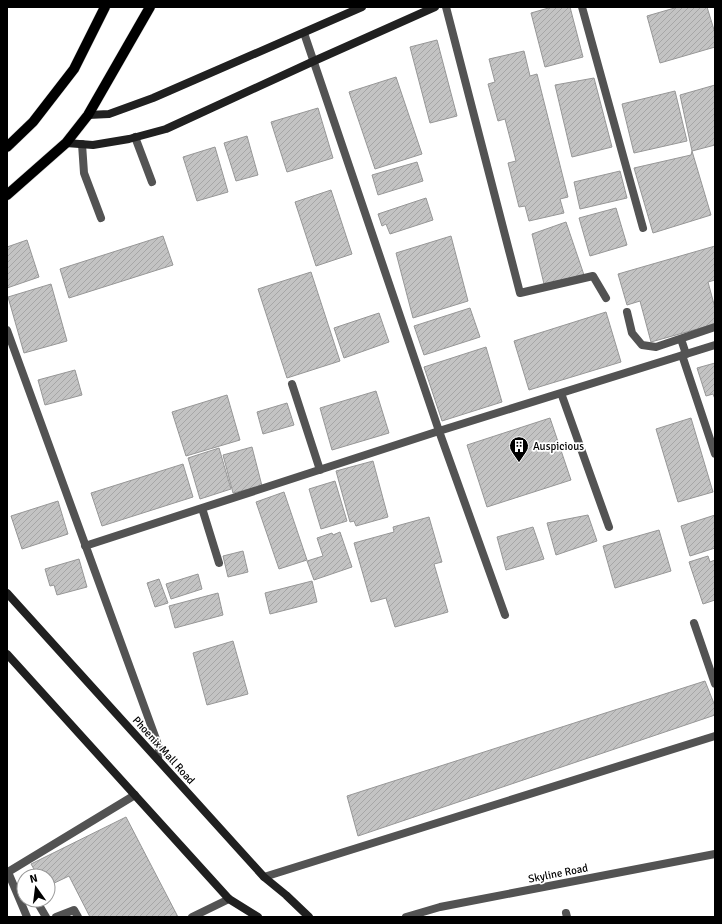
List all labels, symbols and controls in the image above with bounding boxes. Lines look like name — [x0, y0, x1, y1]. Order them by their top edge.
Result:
building icon: Auspicious — [508, 435, 530, 463]
place label: Auspicious — [533, 440, 584, 453]
street label: Phoenix Mall Road — [130, 714, 198, 787]
street label: Skyline Road — [527, 861, 589, 886]
north arrow — [16, 868, 56, 908]
text: N — [28, 872, 39, 886]

